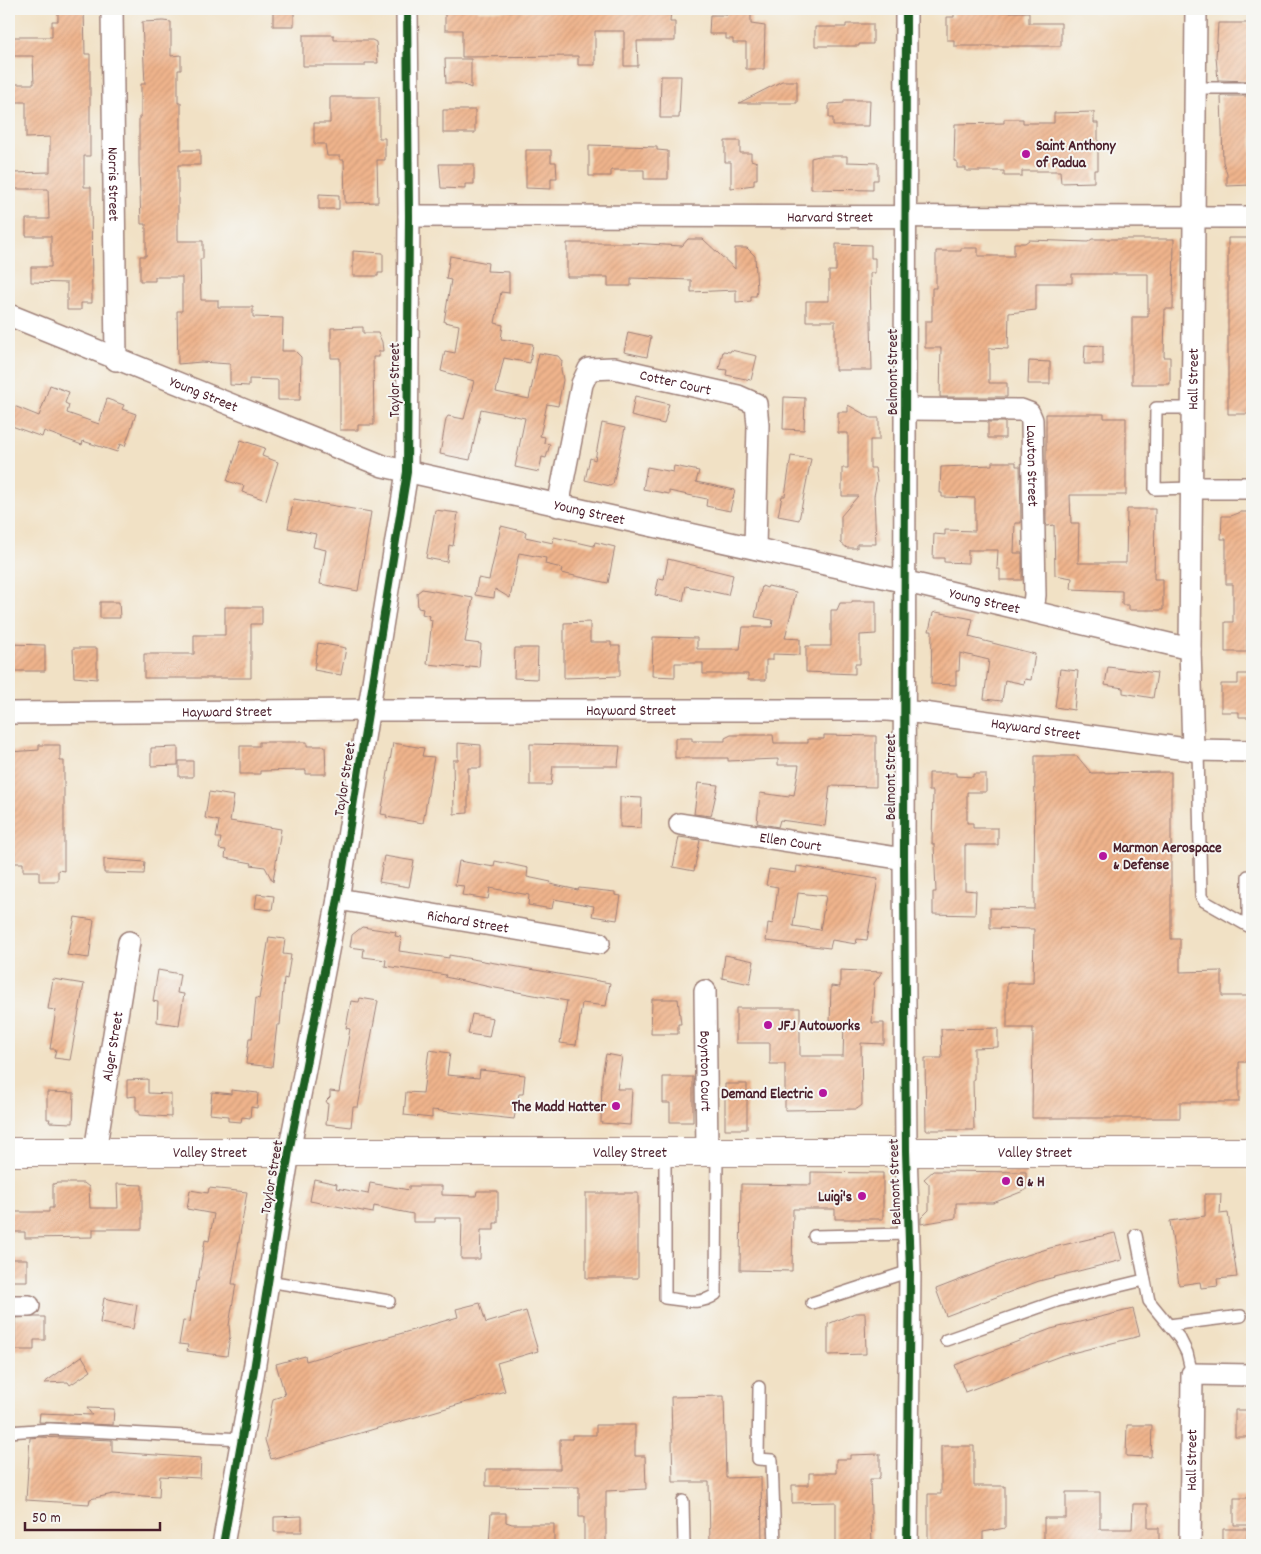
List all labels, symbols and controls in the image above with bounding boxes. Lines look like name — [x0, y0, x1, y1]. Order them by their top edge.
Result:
place label: Saint Anthony of Padua — [1036, 136, 1116, 175]
street label: Norris Street — [101, 147, 123, 222]
marker: Saint Anthony of Padua — [1020, 148, 1032, 160]
street label: Harvard Street — [787, 207, 874, 230]
street label: Belmont Street — [883, 328, 905, 415]
street label: Taylor Street — [385, 342, 407, 417]
street label: Hall Street — [1183, 348, 1206, 410]
street label: Cotter Court — [637, 365, 713, 403]
street label: Young Street — [165, 372, 241, 419]
street label: Lawton Street — [1019, 425, 1042, 507]
street label: Young Street — [552, 495, 627, 532]
street label: Young Street — [947, 583, 1022, 621]
street label: Hayward Street — [586, 701, 676, 723]
street label: Hayward Street — [182, 702, 273, 725]
street label: Hayward Street — [989, 713, 1082, 748]
street label: Belmont Street — [881, 733, 903, 820]
street label: Taylor Street — [329, 740, 363, 818]
street label: Ellen Court — [758, 828, 823, 859]
place label: Marmon Aerospace & Defense — [1113, 838, 1222, 877]
marker: Marmon Aerospace & Defense — [1097, 850, 1109, 862]
street label: Richard Street — [425, 905, 511, 941]
street label: Alger Street — [97, 1010, 131, 1083]
place label: JFJ Autoworks — [778, 1016, 860, 1038]
marker: JFJ Autoworks — [762, 1019, 774, 1031]
street label: Boynton Court — [692, 1030, 716, 1112]
place label: Demand Electric — [721, 1084, 813, 1106]
marker: Demand Electric — [817, 1087, 829, 1099]
place label: The Madd Hatter — [512, 1097, 606, 1119]
marker: The Madd Hatter — [610, 1100, 622, 1112]
street label: Taylor Street — [256, 1138, 290, 1216]
street label: Belmont Street — [883, 1138, 909, 1226]
street label: Valley Street — [173, 1143, 247, 1165]
street label: Valley Street — [593, 1143, 667, 1165]
street label: Valley Street — [998, 1143, 1072, 1165]
place label: G & H — [1016, 1172, 1045, 1194]
marker: G & H — [1000, 1175, 1012, 1187]
place label: Luigi's — [818, 1187, 852, 1209]
marker: Luigi's — [856, 1190, 868, 1202]
street label: Hall Street — [1182, 1429, 1204, 1491]
scale bar — [25, 1499, 160, 1531]
text: 50 m — [32, 1508, 61, 1530]

